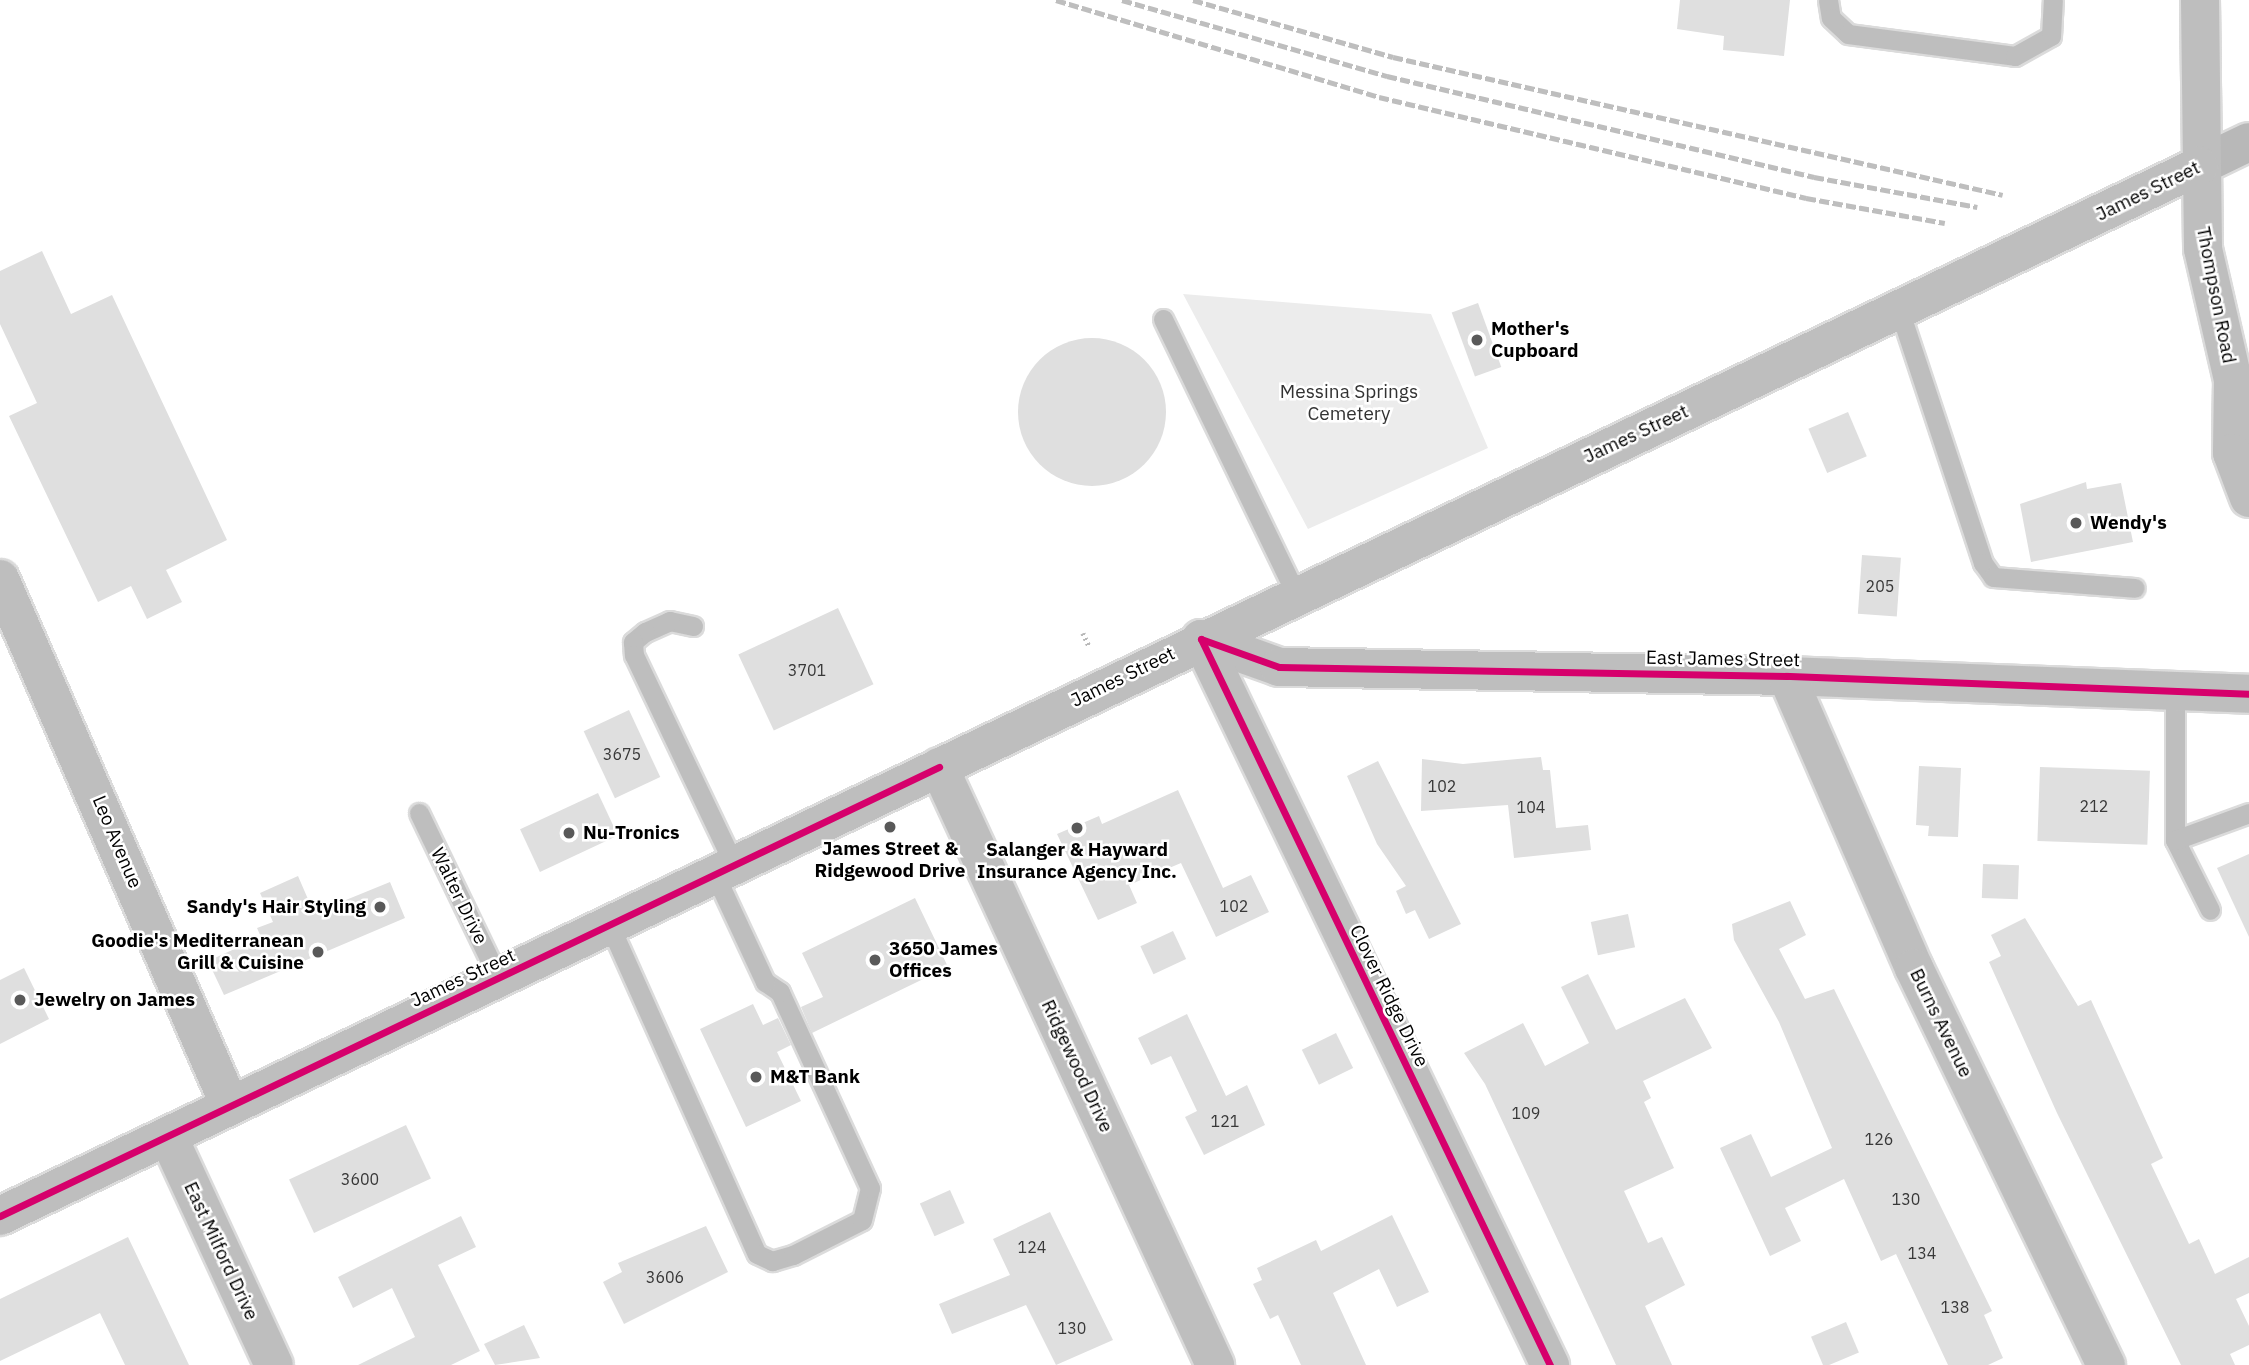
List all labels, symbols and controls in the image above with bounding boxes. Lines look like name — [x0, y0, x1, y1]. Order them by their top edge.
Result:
street label: James Street — [2092, 156, 2204, 226]
street label: Thompson Road — [2192, 225, 2240, 365]
place label: Mother's Cupboard — [1491, 318, 1578, 362]
marker: Mother's Cupboard — [1469, 332, 1485, 348]
park label: Messina Springs Cemetery — [1280, 381, 1418, 425]
street label: James Street — [1580, 400, 1692, 468]
place label: Wendy's — [2090, 512, 2167, 534]
marker: Wendy's — [2068, 515, 2084, 531]
house number: 205 — [1866, 576, 1894, 596]
street label: James Street — [1067, 642, 1179, 712]
street label: East James Street — [1646, 646, 1800, 672]
house number: 3701 — [788, 660, 826, 680]
house number: 3675 — [603, 744, 641, 764]
house number: 102 — [1428, 776, 1456, 796]
street label: Leo Avenue — [87, 792, 147, 892]
house number: 212 — [2080, 796, 2108, 816]
house number: 104 — [1517, 797, 1545, 817]
marker: James Street & Ridgewood Drive — [882, 819, 898, 835]
marker: Salanger & Hayward Insurance Agency Inc. — [1069, 820, 1085, 836]
place label: Nu-Tronics — [583, 822, 680, 844]
marker: Nu-Tronics — [561, 825, 577, 841]
place label: James Street & Ridgewood Drive — [814, 838, 966, 882]
place label: Salanger & Hayward Insurance Agency Inc. — [977, 839, 1177, 883]
street label: Walter Drive — [426, 844, 492, 948]
place label: Sandy's Hair Styling — [186, 896, 366, 918]
house number: 102 — [1220, 896, 1248, 916]
marker: Sandy's Hair Styling — [372, 899, 388, 915]
street label: Clover Ridge Drive — [1345, 921, 1433, 1071]
place label: Goodie's Mediterranean Grill & Cuisine — [91, 930, 304, 974]
place label: 3650 James Offices — [889, 938, 998, 982]
marker: Goodie's Mediterranean Grill & Cuisine — [310, 944, 326, 960]
street label: James Street — [407, 944, 519, 1012]
marker: 3650 James Offices — [867, 952, 883, 968]
street label: Burns Avenue — [1905, 965, 1977, 1081]
place label: Jewelry on James — [34, 989, 195, 1011]
marker: Jewelry on James — [12, 992, 28, 1008]
street label: Ridgewood Drive — [1036, 996, 1118, 1136]
place label: M&T Bank — [770, 1066, 860, 1088]
marker: M&T Bank — [748, 1069, 764, 1085]
house number: 109 — [1512, 1103, 1540, 1123]
house number: 121 — [1211, 1111, 1239, 1131]
house number: 126 — [1865, 1129, 1893, 1149]
house number: 3600 — [341, 1169, 379, 1189]
street label: East Milford Drive — [179, 1178, 263, 1324]
house number: 130 — [1892, 1189, 1920, 1209]
house number: 124 — [1018, 1237, 1046, 1257]
house number: 134 — [1908, 1243, 1936, 1263]
house number: 3606 — [646, 1267, 684, 1287]
house number: 138 — [1941, 1297, 1969, 1317]
house number: 130 — [1058, 1318, 1086, 1338]

